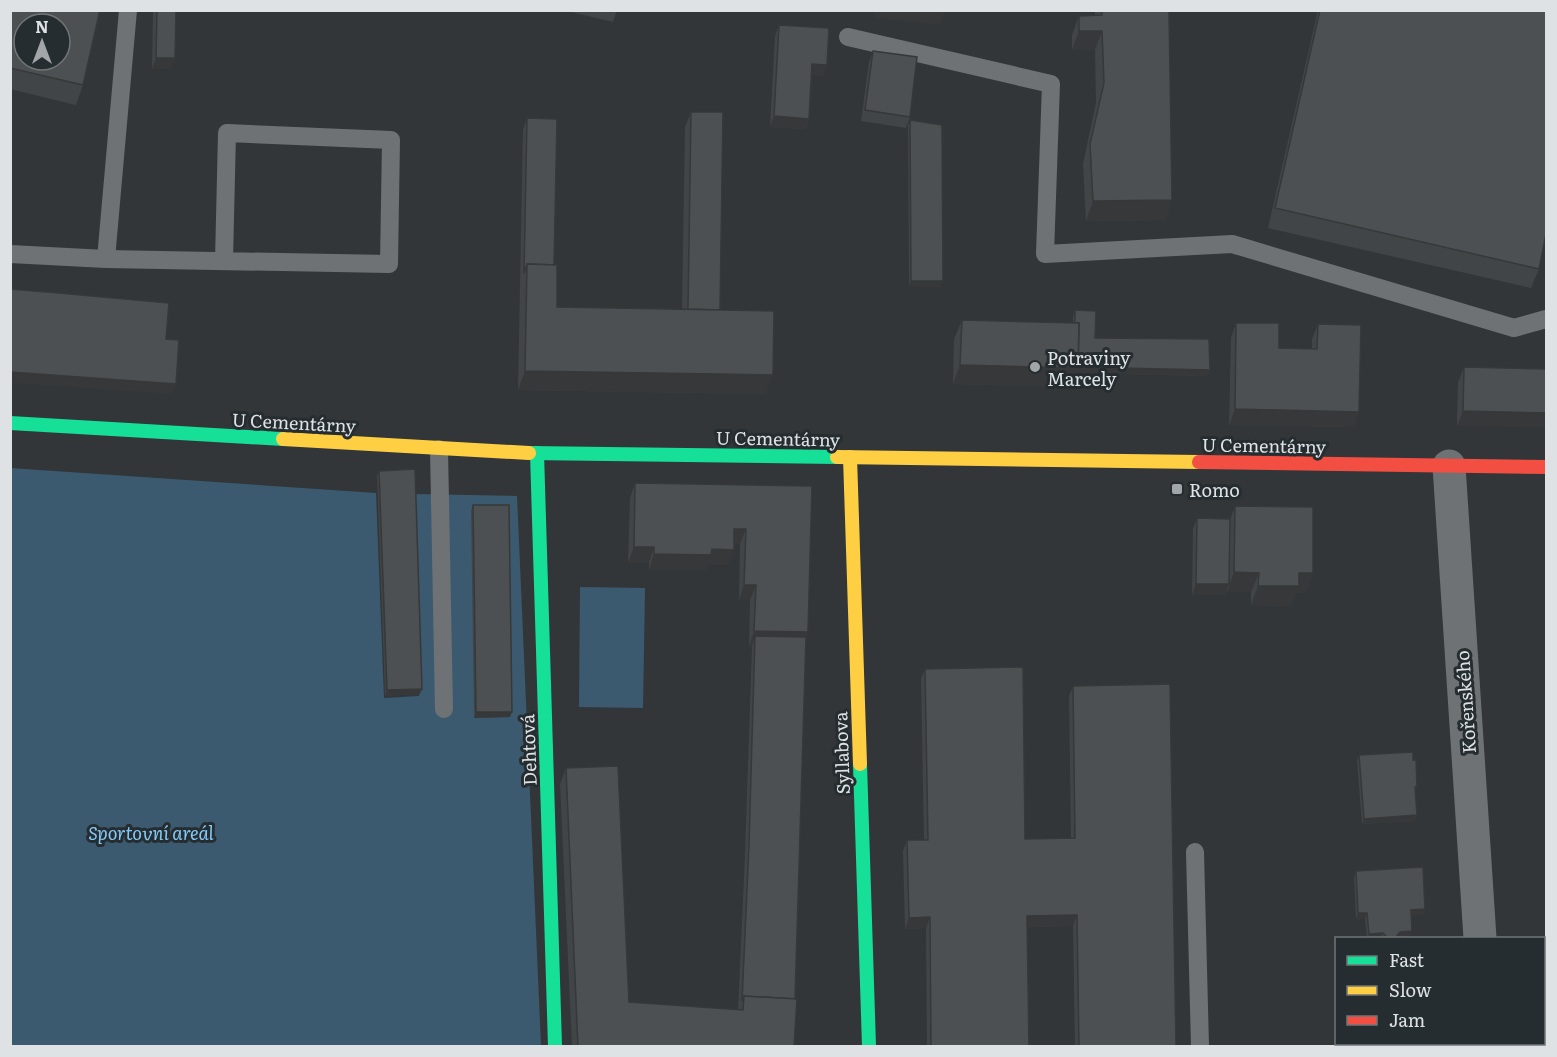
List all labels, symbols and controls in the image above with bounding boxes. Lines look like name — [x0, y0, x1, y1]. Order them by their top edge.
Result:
north arrow — [12, 12, 72, 72]
text: N — [35, 14, 49, 38]
place label: Potraviny Marcely — [1047, 344, 1131, 392]
marker: Potraviny Marcely — [1028, 360, 1042, 374]
street label: U Cementárny — [231, 405, 357, 439]
street label: U Cementárny — [716, 423, 841, 453]
street label: U Cementárny — [1202, 430, 1327, 460]
place label: Romo — [1189, 476, 1240, 503]
marker: Romo — [1170, 482, 1184, 496]
street label: Kořenského — [1448, 650, 1482, 754]
street label: Syllabova — [826, 711, 856, 795]
street label: Dehtová — [513, 713, 543, 786]
park label: Sportovní areál — [88, 819, 215, 846]
legend — [1335, 937, 1545, 1045]
text: Fast — [1389, 946, 1425, 973]
text: Slow — [1389, 976, 1432, 1003]
text: Jam — [1389, 1006, 1425, 1033]

